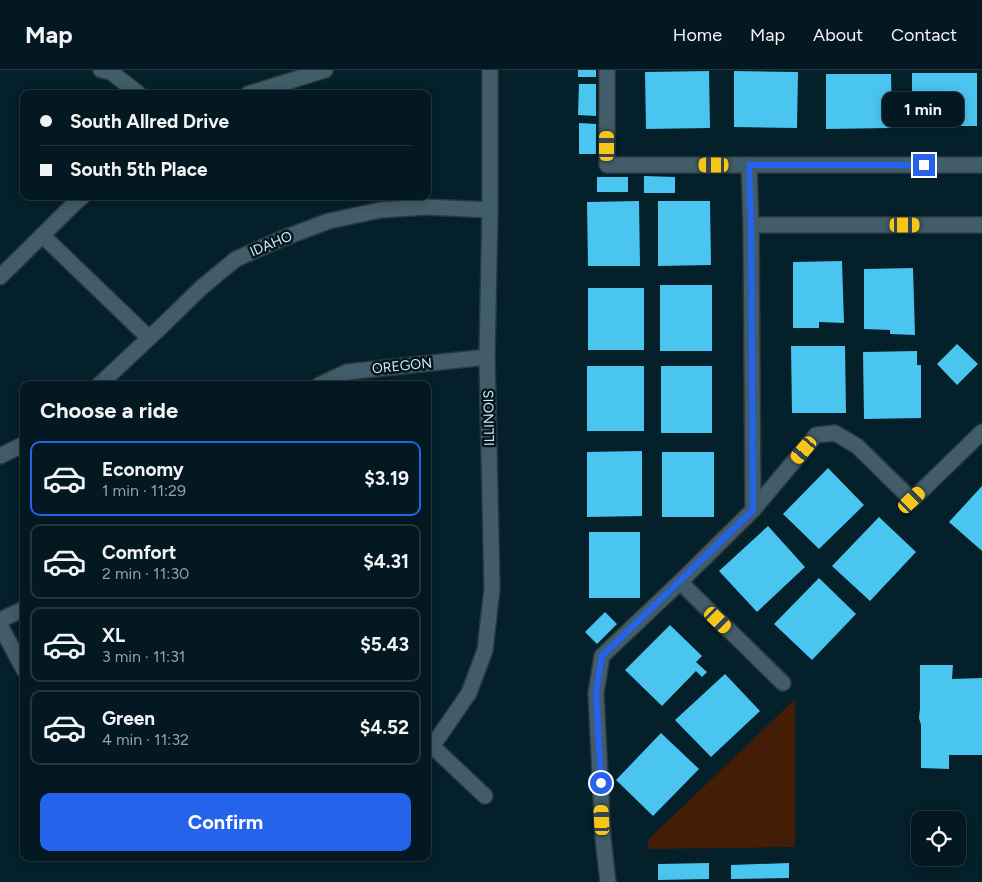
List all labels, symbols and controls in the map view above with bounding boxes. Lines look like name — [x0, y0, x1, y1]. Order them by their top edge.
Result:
text: Map — [25, 20, 73, 49]
text: Home — [673, 24, 722, 46]
text: Map — [750, 24, 785, 46]
text: About — [813, 24, 863, 46]
text: Contact — [891, 24, 957, 46]
callout: 1 min — [883, 92, 965, 128]
text: 1 min — [904, 100, 942, 119]
text: South Allred Drive — [70, 110, 229, 133]
car — [599, 131, 614, 161]
route end — [913, 154, 935, 176]
text: South 5th Place — [70, 158, 208, 181]
car — [699, 158, 729, 173]
car — [890, 218, 920, 233]
street label: IDAHO — [247, 227, 295, 260]
street label: OREGON — [371, 354, 433, 378]
street label: ILLINOIS — [480, 390, 498, 446]
text: Choose a ride — [40, 397, 178, 424]
car — [788, 434, 819, 466]
icon: car — [42, 456, 87, 501]
text: Economy — [102, 458, 184, 481]
text: $3.19 — [364, 467, 409, 490]
text: 1 min · 11:29 — [102, 481, 186, 500]
car — [895, 484, 928, 516]
icon: car — [42, 539, 87, 584]
text: Comfort — [102, 541, 177, 564]
text: $4.31 — [363, 550, 409, 573]
text: 2 min · 11:30 — [102, 564, 189, 583]
car — [701, 604, 734, 636]
icon: car — [42, 622, 87, 667]
text: XL — [102, 624, 125, 647]
text: $5.43 — [360, 633, 409, 656]
text: 3 min · 11:31 — [102, 647, 185, 666]
icon: car — [42, 705, 87, 750]
text: Green — [102, 707, 155, 730]
text: $4.52 — [360, 716, 409, 739]
text: 4 min · 11:32 — [102, 730, 189, 749]
route start — [590, 772, 612, 794]
button: Confirm — [40, 793, 411, 851]
car — [593, 805, 610, 835]
map controls — [911, 811, 966, 866]
button: locate — [911, 811, 966, 866]

